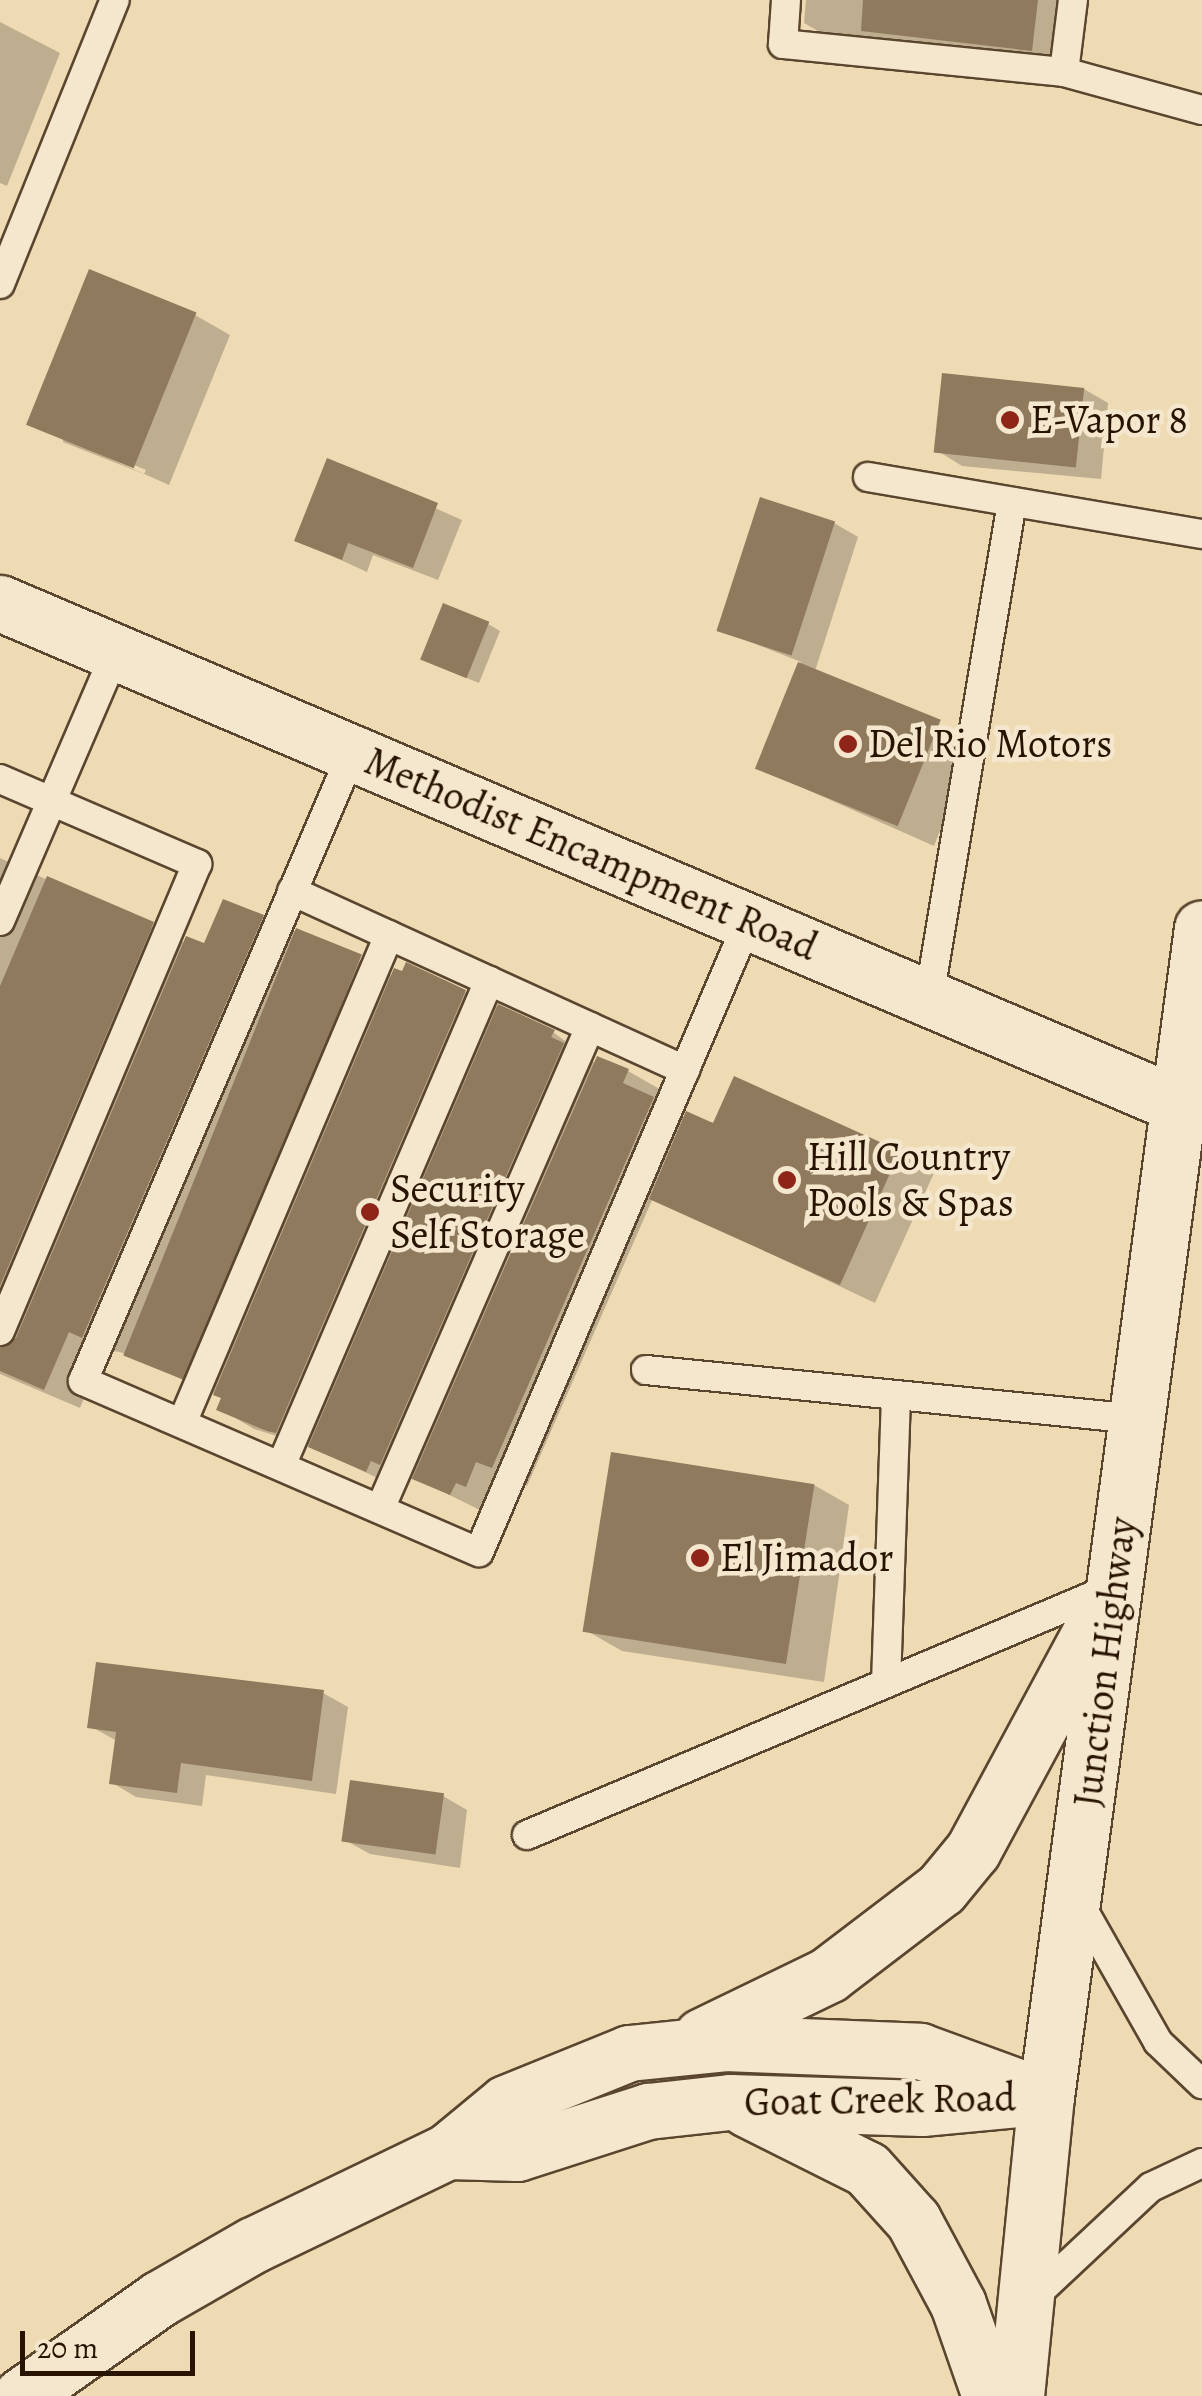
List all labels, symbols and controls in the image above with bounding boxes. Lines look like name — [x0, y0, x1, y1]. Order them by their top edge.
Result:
place label: E-Vapor 8 — [1030, 396, 1188, 444]
marker: E-Vapor 8 — [999, 409, 1021, 431]
place label: Del Rio Motors — [868, 720, 1112, 768]
marker: Del Rio Motors — [837, 733, 859, 755]
street label: Methodist Encampment Road — [358, 737, 824, 971]
place label: Hill Country Pools & Spas — [807, 1133, 1014, 1227]
place label: Security Self Storage — [390, 1165, 585, 1259]
marker: Hill Country Pools & Spas — [776, 1169, 798, 1191]
marker: Security Self Storage — [359, 1201, 381, 1223]
street label: Junction Highway — [1063, 1514, 1147, 1810]
place label: El Jimador — [720, 1534, 894, 1582]
marker: El Jimador — [689, 1547, 711, 1569]
street label: Goat Creek Road — [744, 2074, 1016, 2126]
scale bar — [25, 2311, 200, 2373]
text: 20 m — [37, 2328, 98, 2368]

